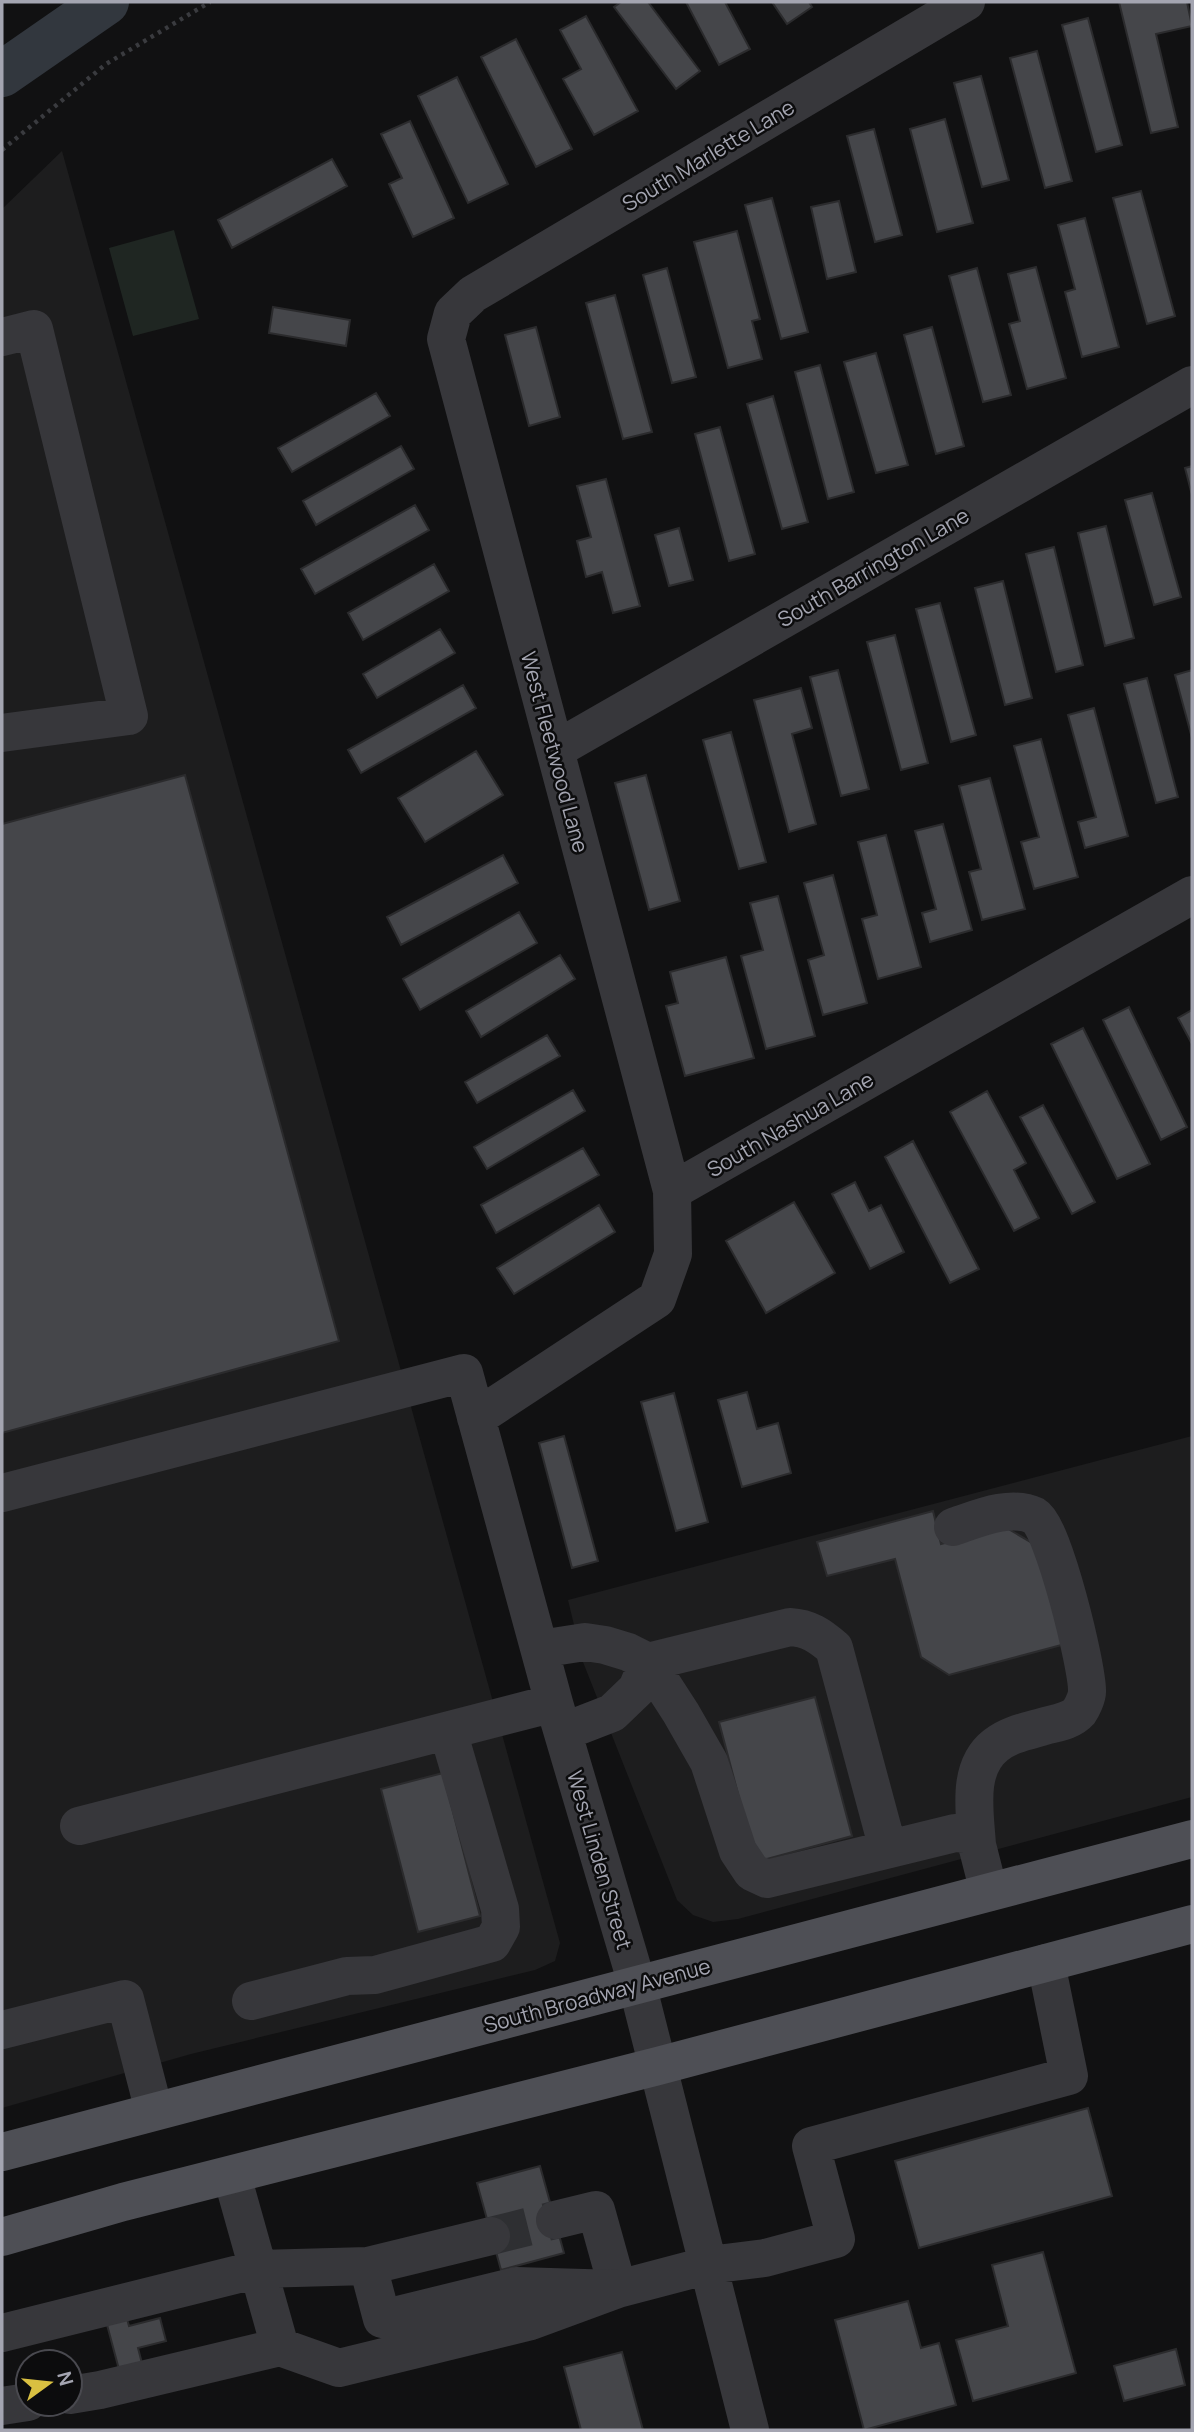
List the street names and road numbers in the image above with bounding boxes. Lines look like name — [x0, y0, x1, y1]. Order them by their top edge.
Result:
street label: South Marlette Lane — [617, 92, 799, 218]
street label: South Barrington Lane — [772, 501, 974, 633]
street label: West Fleetwood Lane — [515, 648, 595, 856]
street label: South Nashua Lane — [702, 1065, 878, 1183]
street label: West Linden Street — [561, 1767, 639, 1953]
street label: South Broadway Avenue — [481, 1951, 713, 2039]

